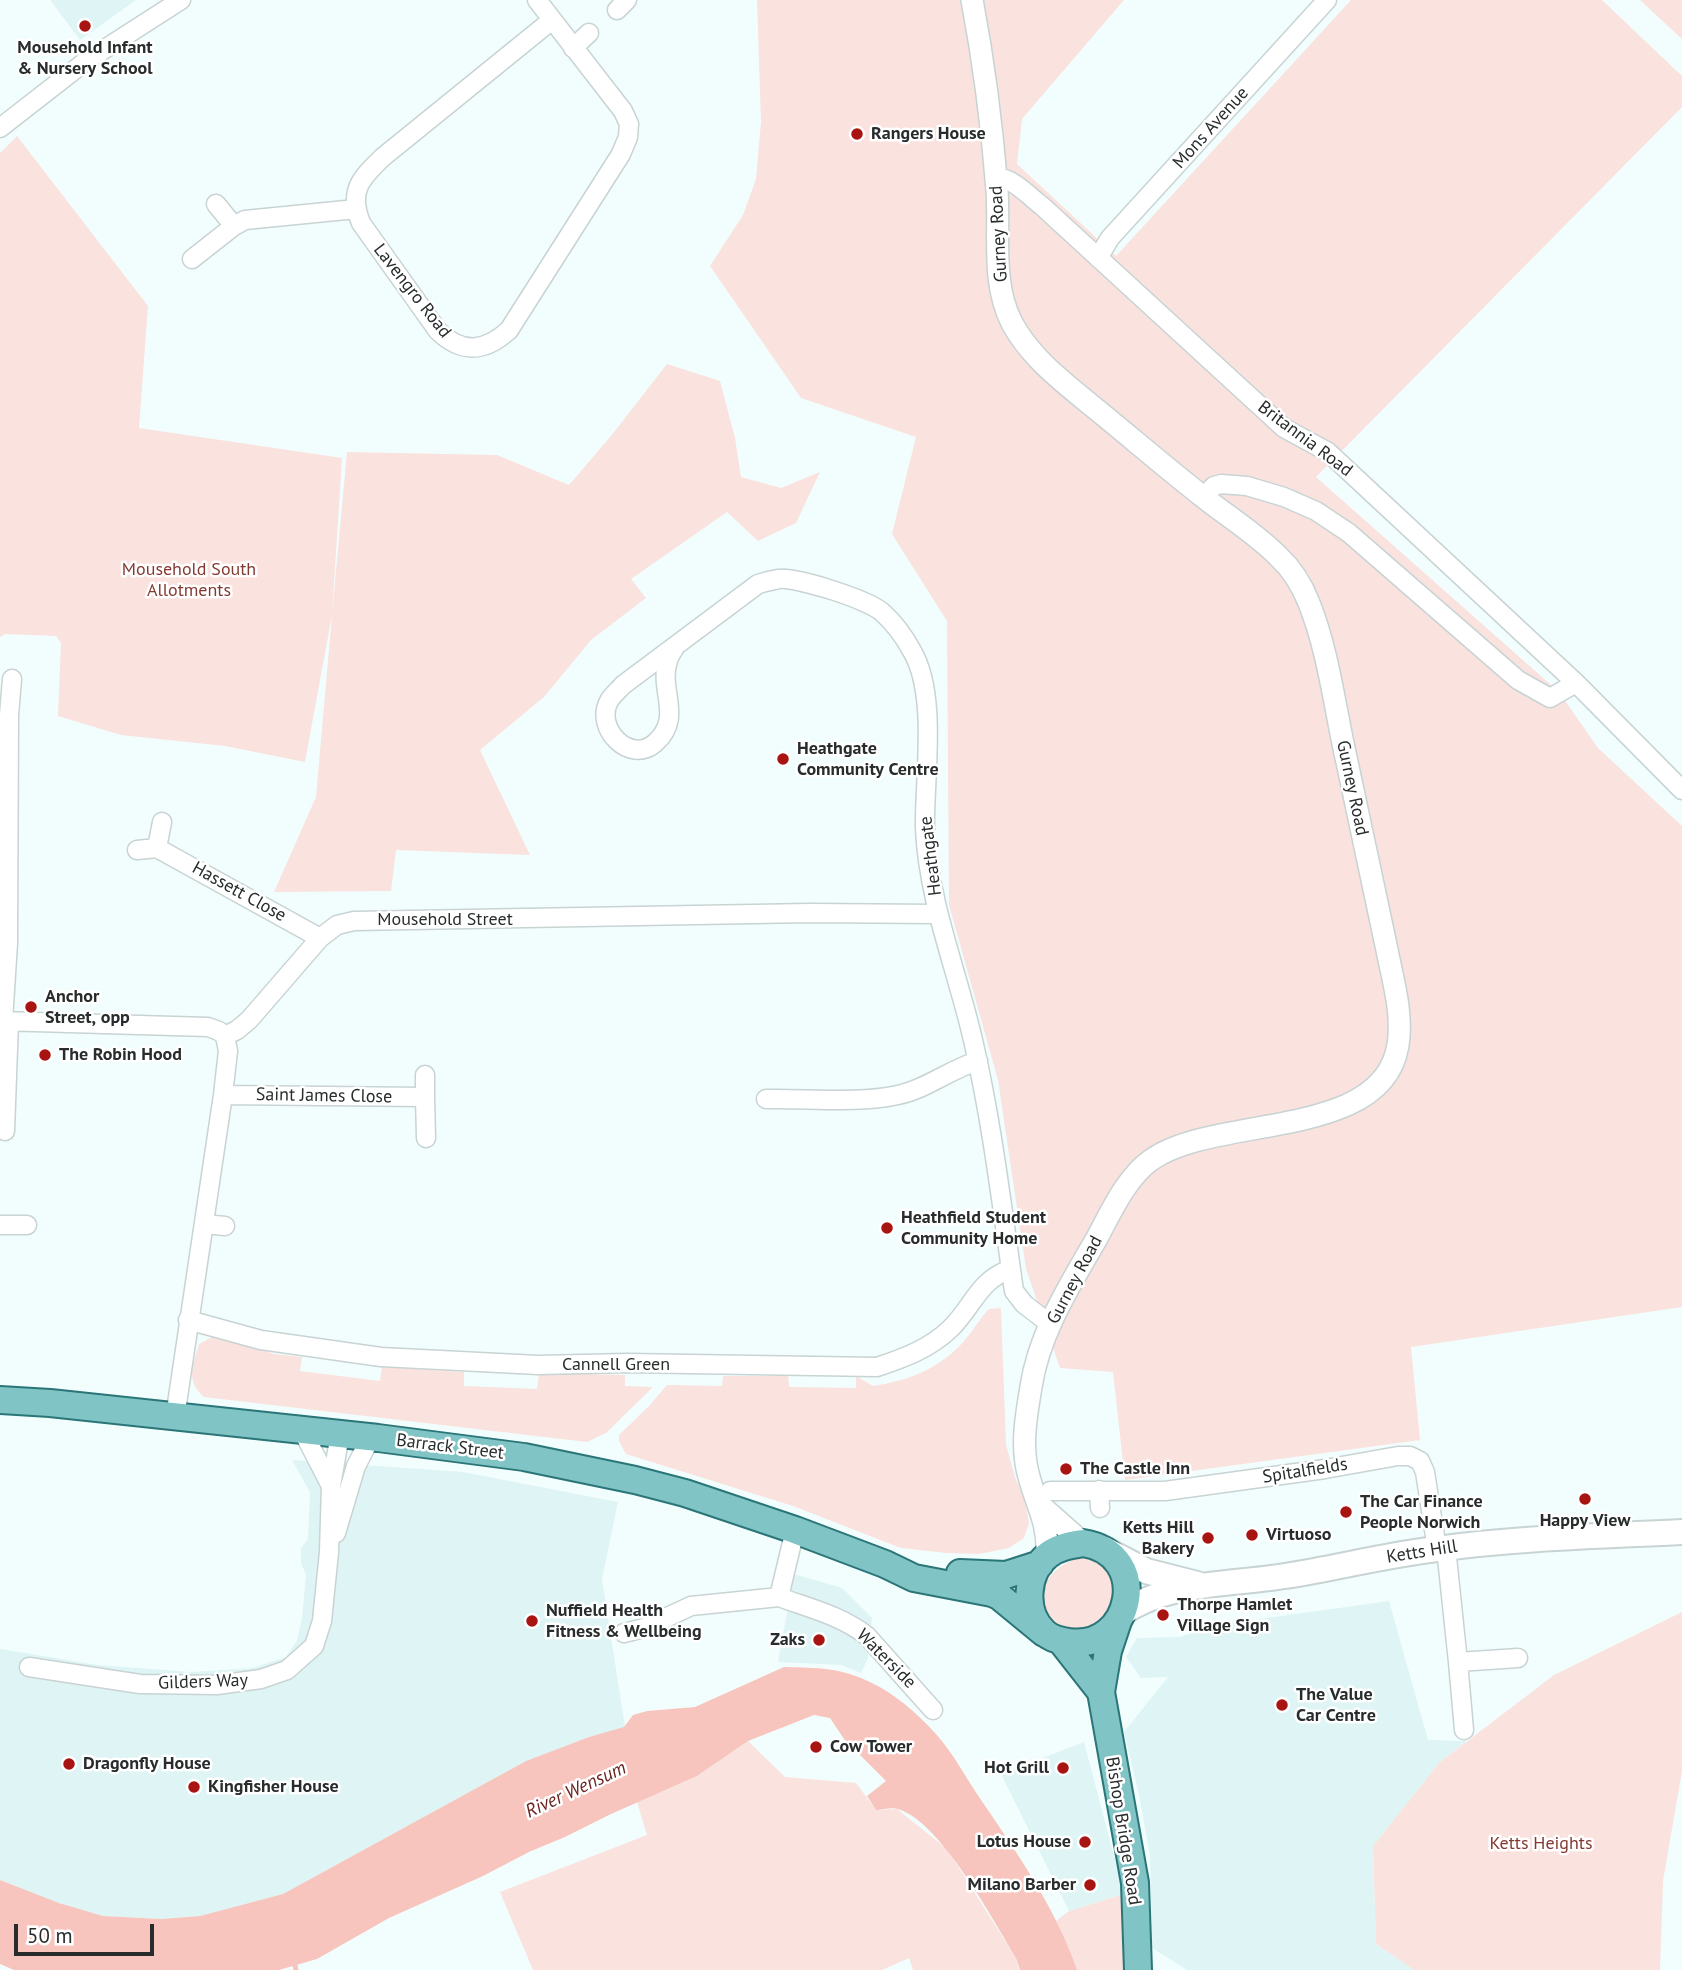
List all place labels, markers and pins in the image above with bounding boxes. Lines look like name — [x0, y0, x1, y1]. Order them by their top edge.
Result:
marker: Mousehold Infant & Nursery School — [77, 18, 93, 34]
place label: Mousehold Infant & Nursery School — [17, 37, 153, 80]
place label: Rangers House — [871, 123, 986, 145]
marker: Rangers House — [849, 126, 865, 142]
place label: Heathgate Community Centre — [797, 738, 939, 780]
marker: Heathgate Community Centre — [775, 751, 791, 767]
place label: Anchor Street, opp — [45, 986, 130, 1028]
marker: Anchor Street, opp — [23, 999, 39, 1015]
place label: The Robin Hood — [59, 1044, 182, 1066]
marker: The Robin Hood — [37, 1047, 53, 1063]
place label: Heathfield Student Community Home — [901, 1207, 1046, 1250]
marker: Heathfield Student Community Home — [879, 1220, 895, 1236]
place label: The Castle Inn — [1080, 1458, 1190, 1480]
marker: The Castle Inn — [1058, 1461, 1074, 1477]
place label: The Car Finance People Norwich — [1360, 1491, 1483, 1534]
marker: Happy View — [1577, 1491, 1593, 1507]
marker: The Car Finance People Norwich — [1338, 1504, 1354, 1520]
place label: Happy View — [1540, 1510, 1630, 1532]
place label: Ketts Hill Bakery — [1123, 1517, 1194, 1560]
place label: Virtuoso — [1266, 1524, 1331, 1546]
marker: Virtuoso — [1244, 1527, 1260, 1543]
marker: Ketts Hill Bakery — [1200, 1530, 1216, 1546]
place label: Thorpe Hamlet Village Sign — [1177, 1594, 1292, 1636]
place label: Nuffield Health Fitness & Wellbeing — [546, 1600, 702, 1642]
marker: Thorpe Hamlet Village Sign — [1155, 1607, 1171, 1623]
marker: Nuffield Health Fitness & Wellbeing — [524, 1613, 540, 1629]
place label: Zaks — [770, 1629, 805, 1651]
marker: Zaks — [811, 1632, 827, 1648]
place label: The Value Car Centre — [1296, 1684, 1376, 1726]
marker: The Value Car Centre — [1274, 1697, 1290, 1713]
place label: Cow Tower — [830, 1736, 912, 1758]
marker: Cow Tower — [808, 1739, 824, 1755]
place label: Dragonfly House — [83, 1753, 211, 1775]
marker: Dragonfly House — [61, 1756, 77, 1772]
place label: Hot Grill — [984, 1757, 1049, 1779]
marker: Hot Grill — [1055, 1760, 1071, 1776]
place label: Kingfisher House — [208, 1776, 339, 1798]
marker: Kingfisher House — [186, 1779, 202, 1795]
place label: Lotus House — [977, 1831, 1071, 1853]
marker: Lotus House — [1077, 1834, 1093, 1850]
place label: Milano Barber — [968, 1874, 1076, 1896]
marker: Milano Barber — [1082, 1877, 1098, 1893]

